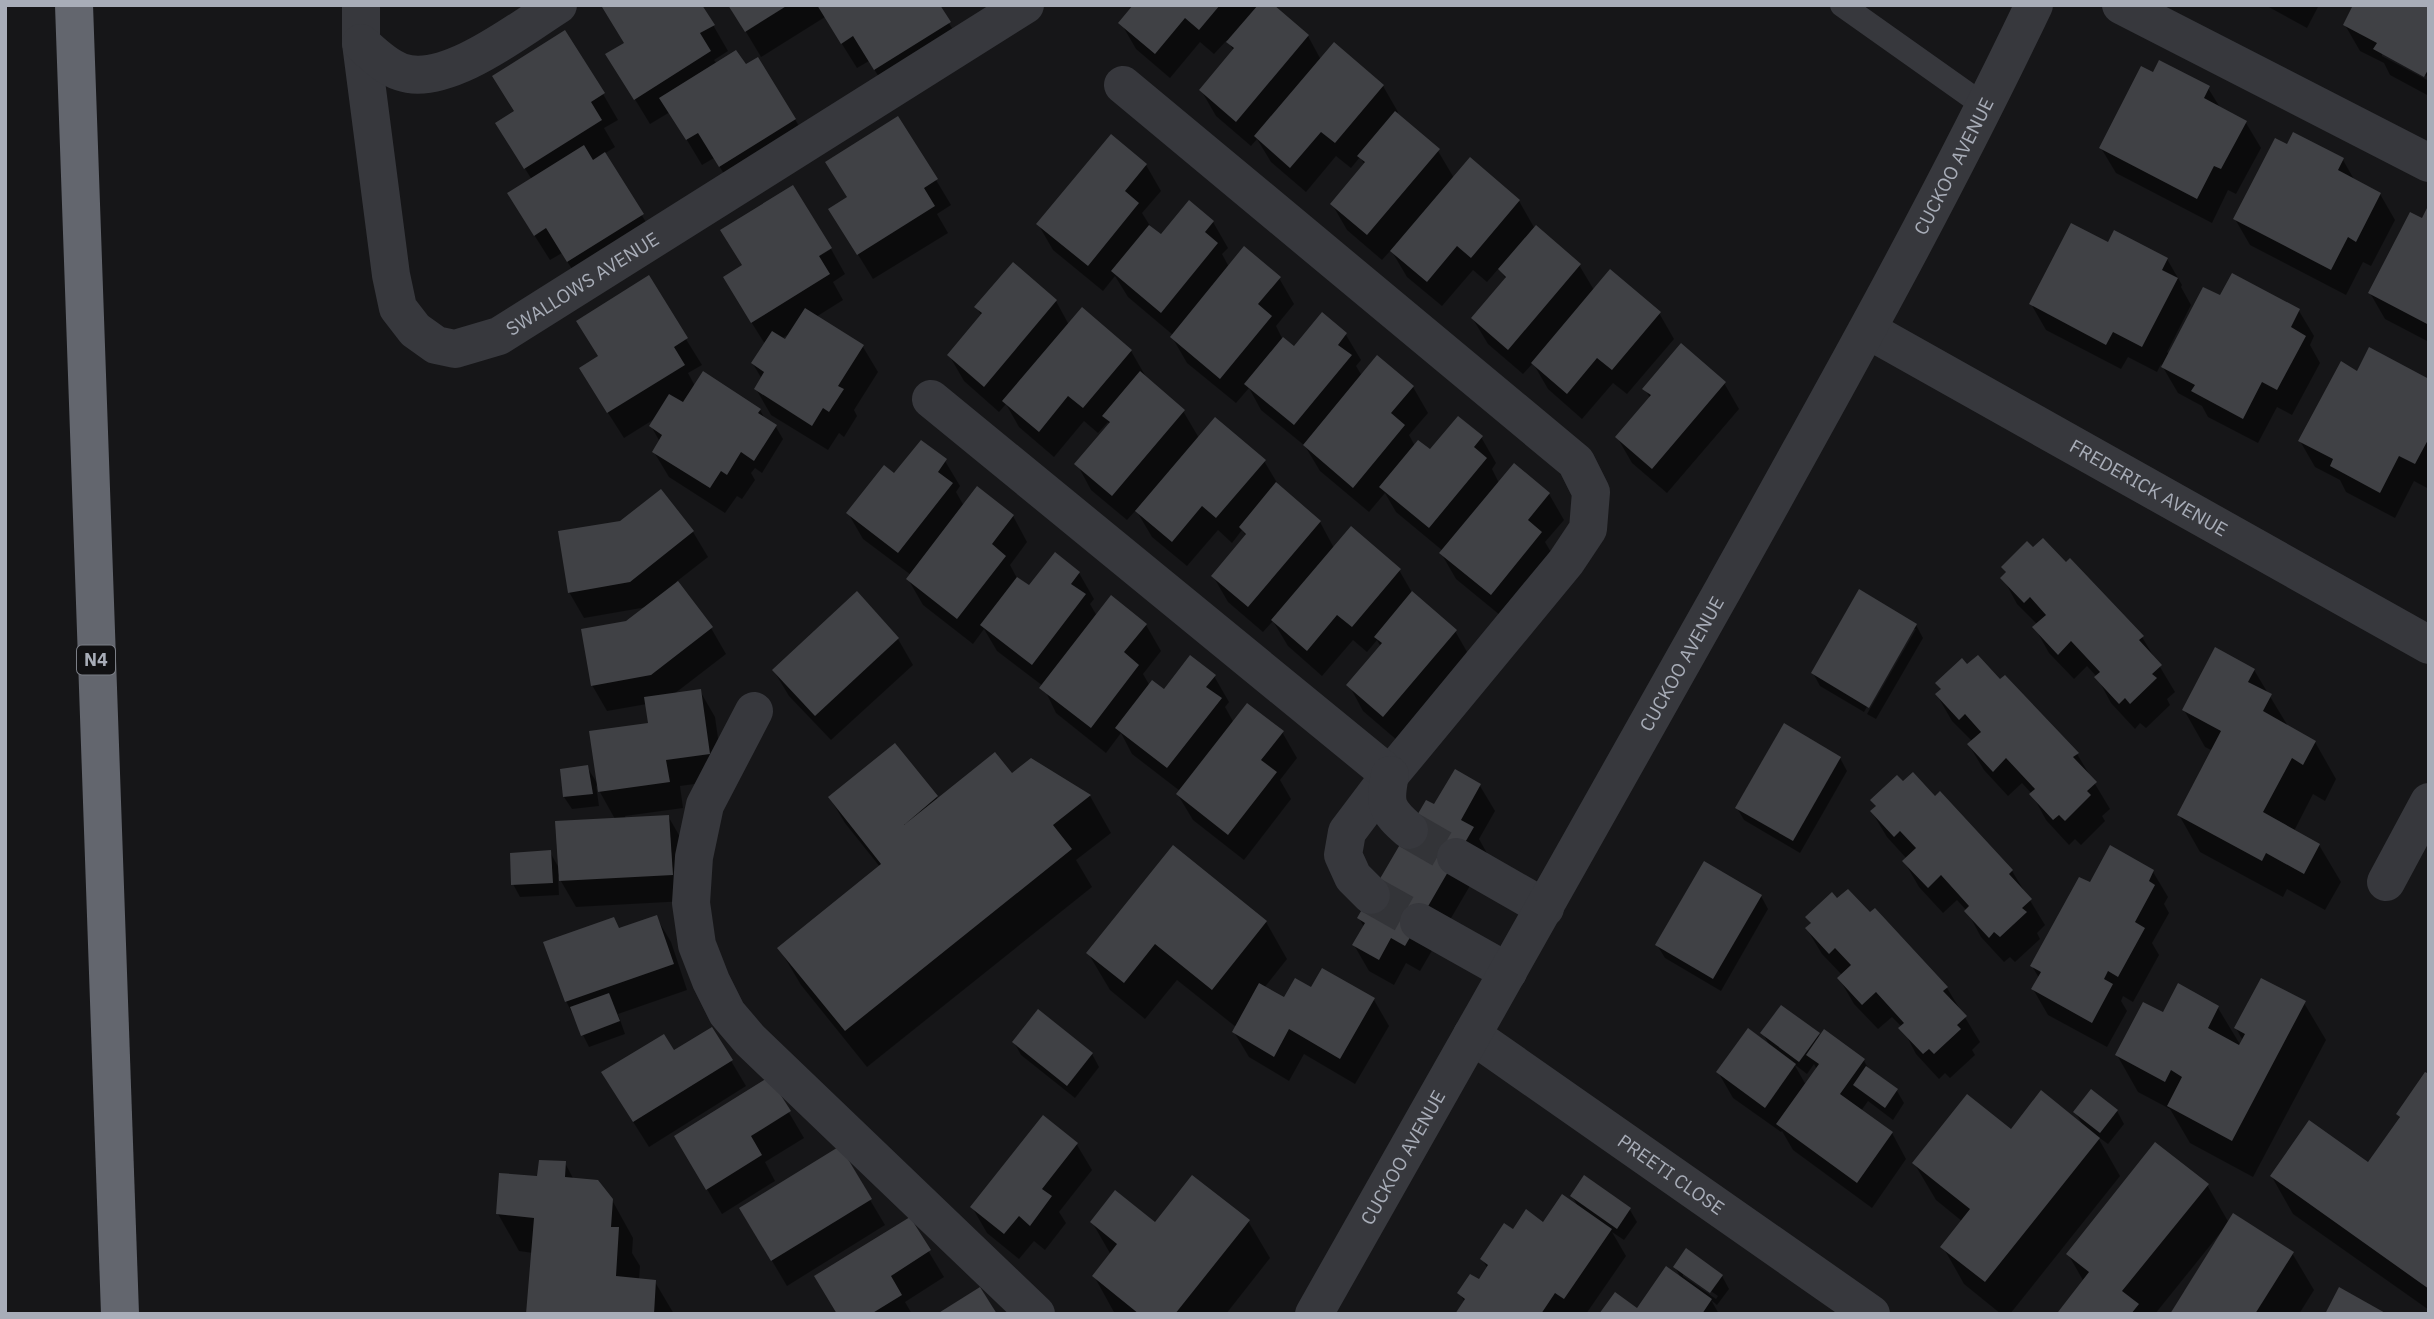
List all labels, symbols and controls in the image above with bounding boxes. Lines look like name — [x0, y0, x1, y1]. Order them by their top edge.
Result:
street label: CUCKOO AVENUE — [1908, 94, 1999, 239]
street label: SWALLOWS AVENUE — [501, 227, 663, 341]
street label: FREDERICK AVENUE — [2066, 434, 2232, 542]
street label: CUCKOO AVENUE — [1634, 592, 1729, 735]
road number: N4 — [77, 646, 115, 674]
street label: CUCKOO AVENUE — [1355, 1086, 1450, 1229]
street label: PREETI CLOSE — [1613, 1129, 1729, 1220]

